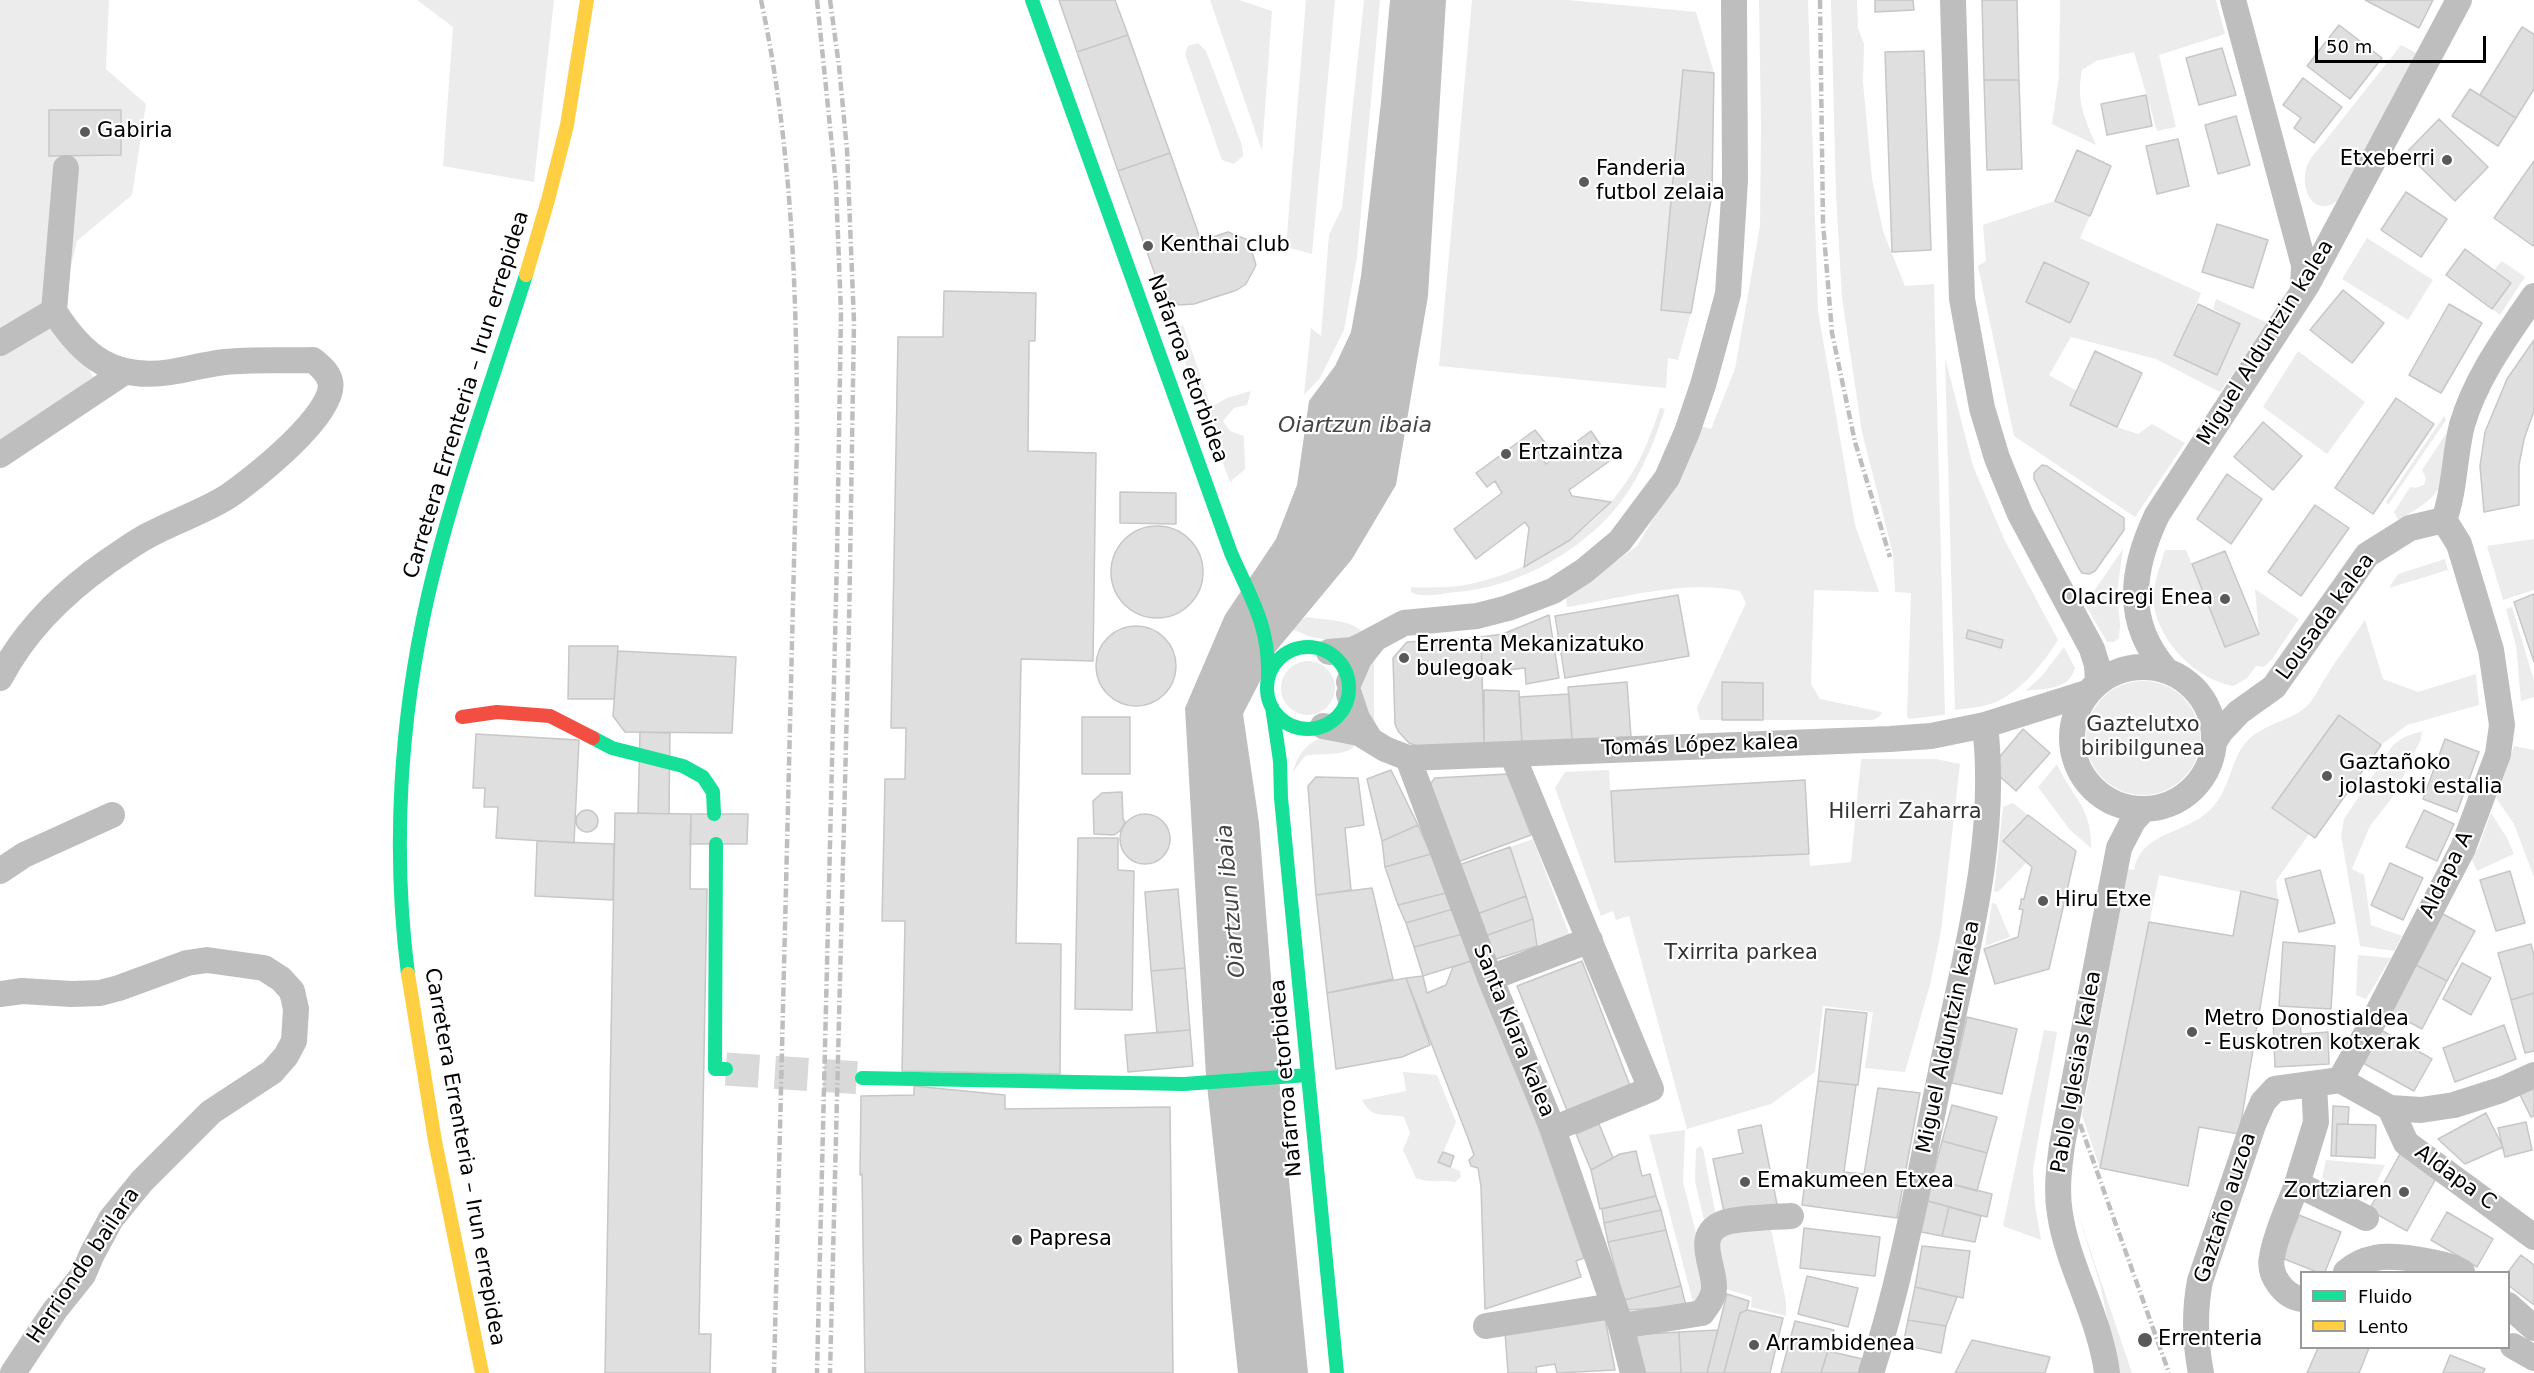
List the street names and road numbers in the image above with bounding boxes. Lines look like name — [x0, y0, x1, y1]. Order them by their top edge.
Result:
street label: Carretera Errenteria – Irun errepidea — [399, 208, 535, 582]
street label: Miguel Alduntzin kalea — [2192, 236, 2340, 450]
street label: Nafarroa etorbidea — [1141, 271, 1233, 467]
street label: Lousada kalea — [2272, 549, 2380, 685]
street label: Tomás López kalea — [1601, 730, 1799, 762]
street label: Aldapa A — [2415, 827, 2479, 923]
street label: Miguel Alduntzin kalea — [1912, 918, 1986, 1156]
street label: Santa Klara kalea — [1467, 941, 1559, 1121]
street label: Carretera Errenteria – Irun errepidea — [418, 966, 510, 1348]
street label: Pablo Iglesias kalea — [2047, 969, 2107, 1175]
street label: Nafarroa etorbidea — [1266, 978, 1308, 1178]
street label: Gaztaño auzoa — [2190, 1129, 2262, 1287]
street label: Aldapa C — [2410, 1140, 2500, 1216]
street label: Herriondo bailara — [22, 1183, 146, 1349]

